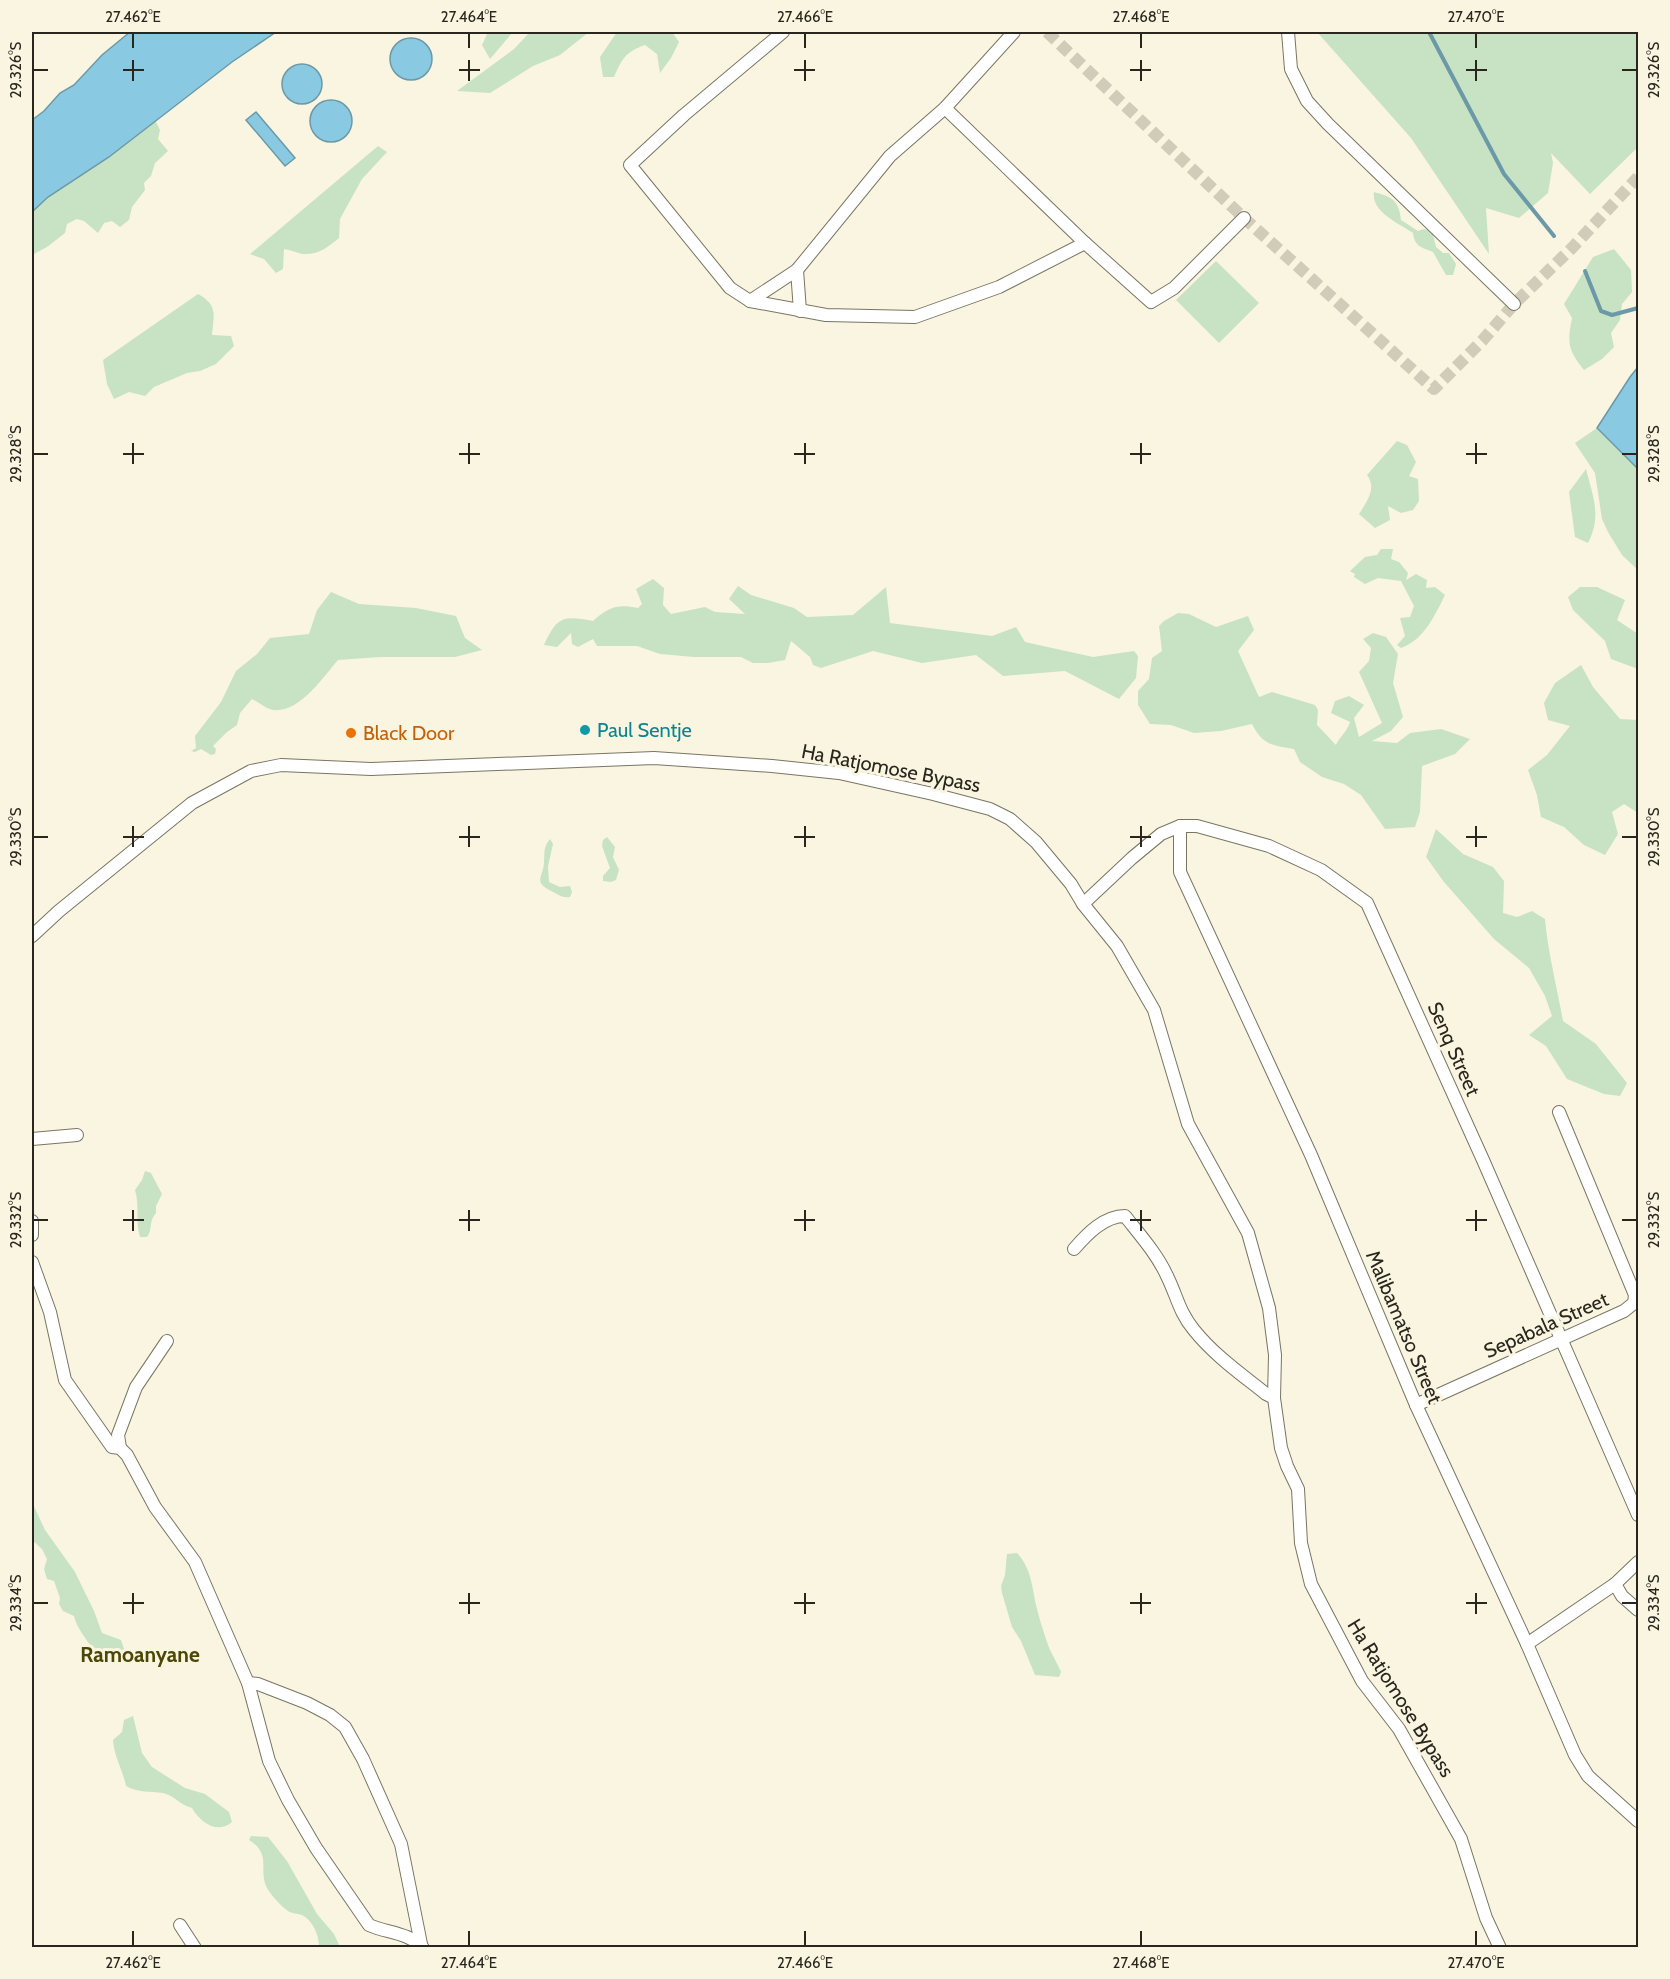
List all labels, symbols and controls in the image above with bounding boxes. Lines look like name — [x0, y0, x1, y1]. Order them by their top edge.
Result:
text: 27.462°E — [105, 8, 161, 26]
text: 27.464°E — [441, 8, 497, 26]
text: 27.466°E — [777, 8, 833, 26]
text: 27.468°E — [1113, 8, 1169, 26]
text: 27.470°E — [1447, 8, 1505, 26]
text: 29.326°S — [7, 41, 25, 98]
text: 29.326°S — [1645, 41, 1663, 98]
text: 29.328°S — [7, 425, 25, 483]
text: 29.328°S — [1645, 425, 1663, 483]
place label: Paul Sentje — [597, 718, 692, 742]
place label: Black Door — [363, 721, 455, 745]
marker: Paul Sentje — [578, 723, 592, 737]
marker: Black Door — [344, 726, 358, 740]
street label: Ha Ratjomose Bypass — [799, 739, 983, 797]
text: 29.330°S — [7, 807, 25, 867]
text: 29.330°S — [1645, 807, 1663, 867]
street label: Senq Street — [1423, 998, 1485, 1100]
text: 29.332°S — [7, 1192, 25, 1248]
text: 29.332°S — [1645, 1192, 1663, 1248]
street label: Malibamatso Street — [1361, 1247, 1447, 1408]
street label: Sepabala Street — [1480, 1287, 1612, 1363]
text: 29.334°S — [7, 1574, 25, 1632]
text: 29.334°S — [1645, 1574, 1663, 1632]
street label: Ha Ratjomose Bypass — [1343, 1615, 1459, 1781]
district label: Ramoanyane — [80, 1642, 200, 1667]
text: 27.462°E — [105, 1954, 161, 1972]
text: 27.464°E — [441, 1954, 497, 1972]
text: 27.466°E — [777, 1954, 833, 1972]
text: 27.468°E — [1113, 1954, 1169, 1972]
text: 27.470°E — [1447, 1954, 1505, 1972]

